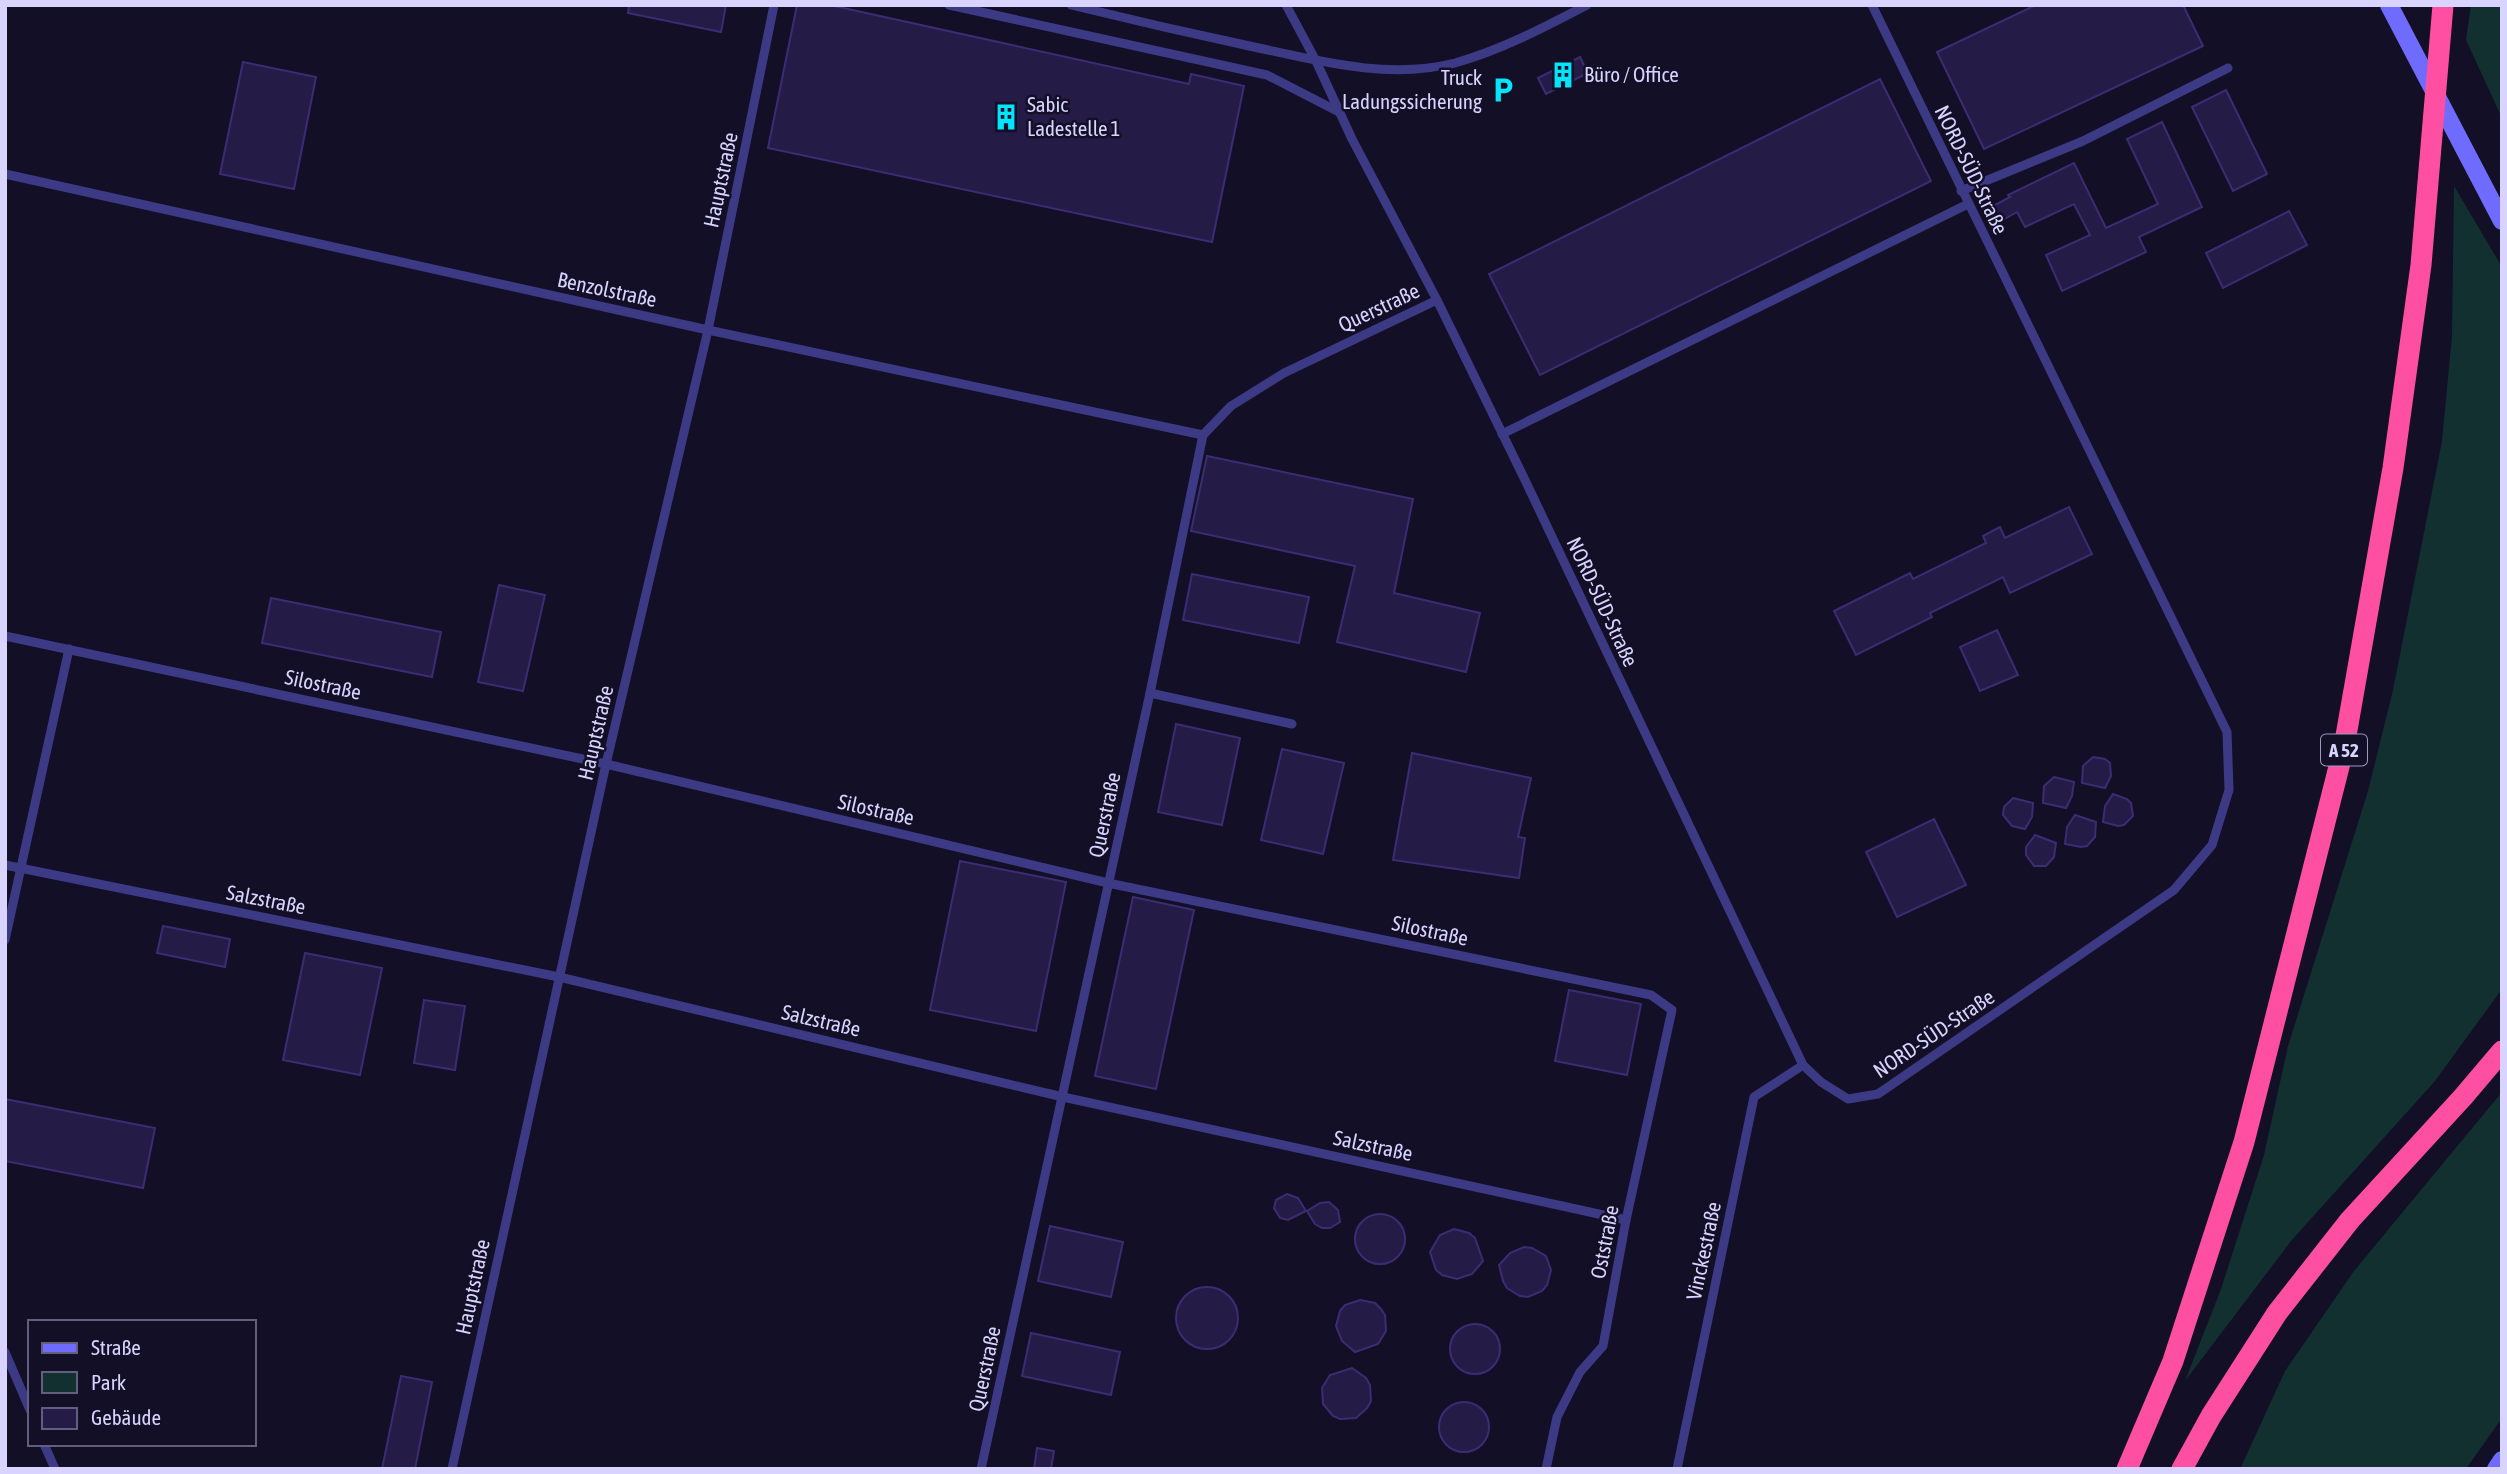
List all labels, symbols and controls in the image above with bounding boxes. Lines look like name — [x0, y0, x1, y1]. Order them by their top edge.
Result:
building icon: Büro / Office — [1548, 60, 1578, 90]
place label: Büro / Office — [1584, 62, 1679, 86]
place label: Truck Ladungssicherung — [1342, 65, 1482, 113]
parking icon: Truck Ladungssicherung — [1488, 75, 1518, 105]
place label: Sabic Ladestelle 1 — [1027, 92, 1120, 140]
street label: NORD-SÜD-Straße — [1930, 101, 2013, 238]
building icon: Sabic Ladestelle 1 — [991, 102, 1021, 132]
street label: Hauptstraße — [698, 130, 742, 229]
street label: Benzolstraße — [555, 267, 659, 311]
street label: Querstraße — [1334, 278, 1423, 336]
street label: NORD-SÜD-Straße — [1562, 533, 1643, 670]
street label: Silostraße — [283, 664, 363, 704]
street label: Hauptstraße — [572, 683, 618, 782]
road number: A 52 — [2321, 734, 2367, 765]
street label: Querstraße — [1083, 770, 1125, 860]
street label: Silostraße — [836, 789, 917, 829]
street label: Salzstraße — [225, 880, 308, 918]
street label: Silostraße — [1390, 910, 1470, 950]
street label: NORD-SÜD-Straße — [1869, 984, 1998, 1082]
street label: Salzstraße — [779, 999, 863, 1041]
street label: Salzstraße — [1332, 1125, 1415, 1165]
street label: Vinckestraße — [1681, 1199, 1725, 1302]
street label: Oststraße — [1585, 1203, 1623, 1280]
street label: Hauptstraße — [450, 1237, 494, 1336]
legend — [28, 1320, 256, 1446]
street label: Querstraße — [963, 1324, 1005, 1414]
text: Straße — [91, 1335, 141, 1359]
text: Park — [91, 1370, 126, 1394]
text: Gebäude — [91, 1405, 161, 1429]

